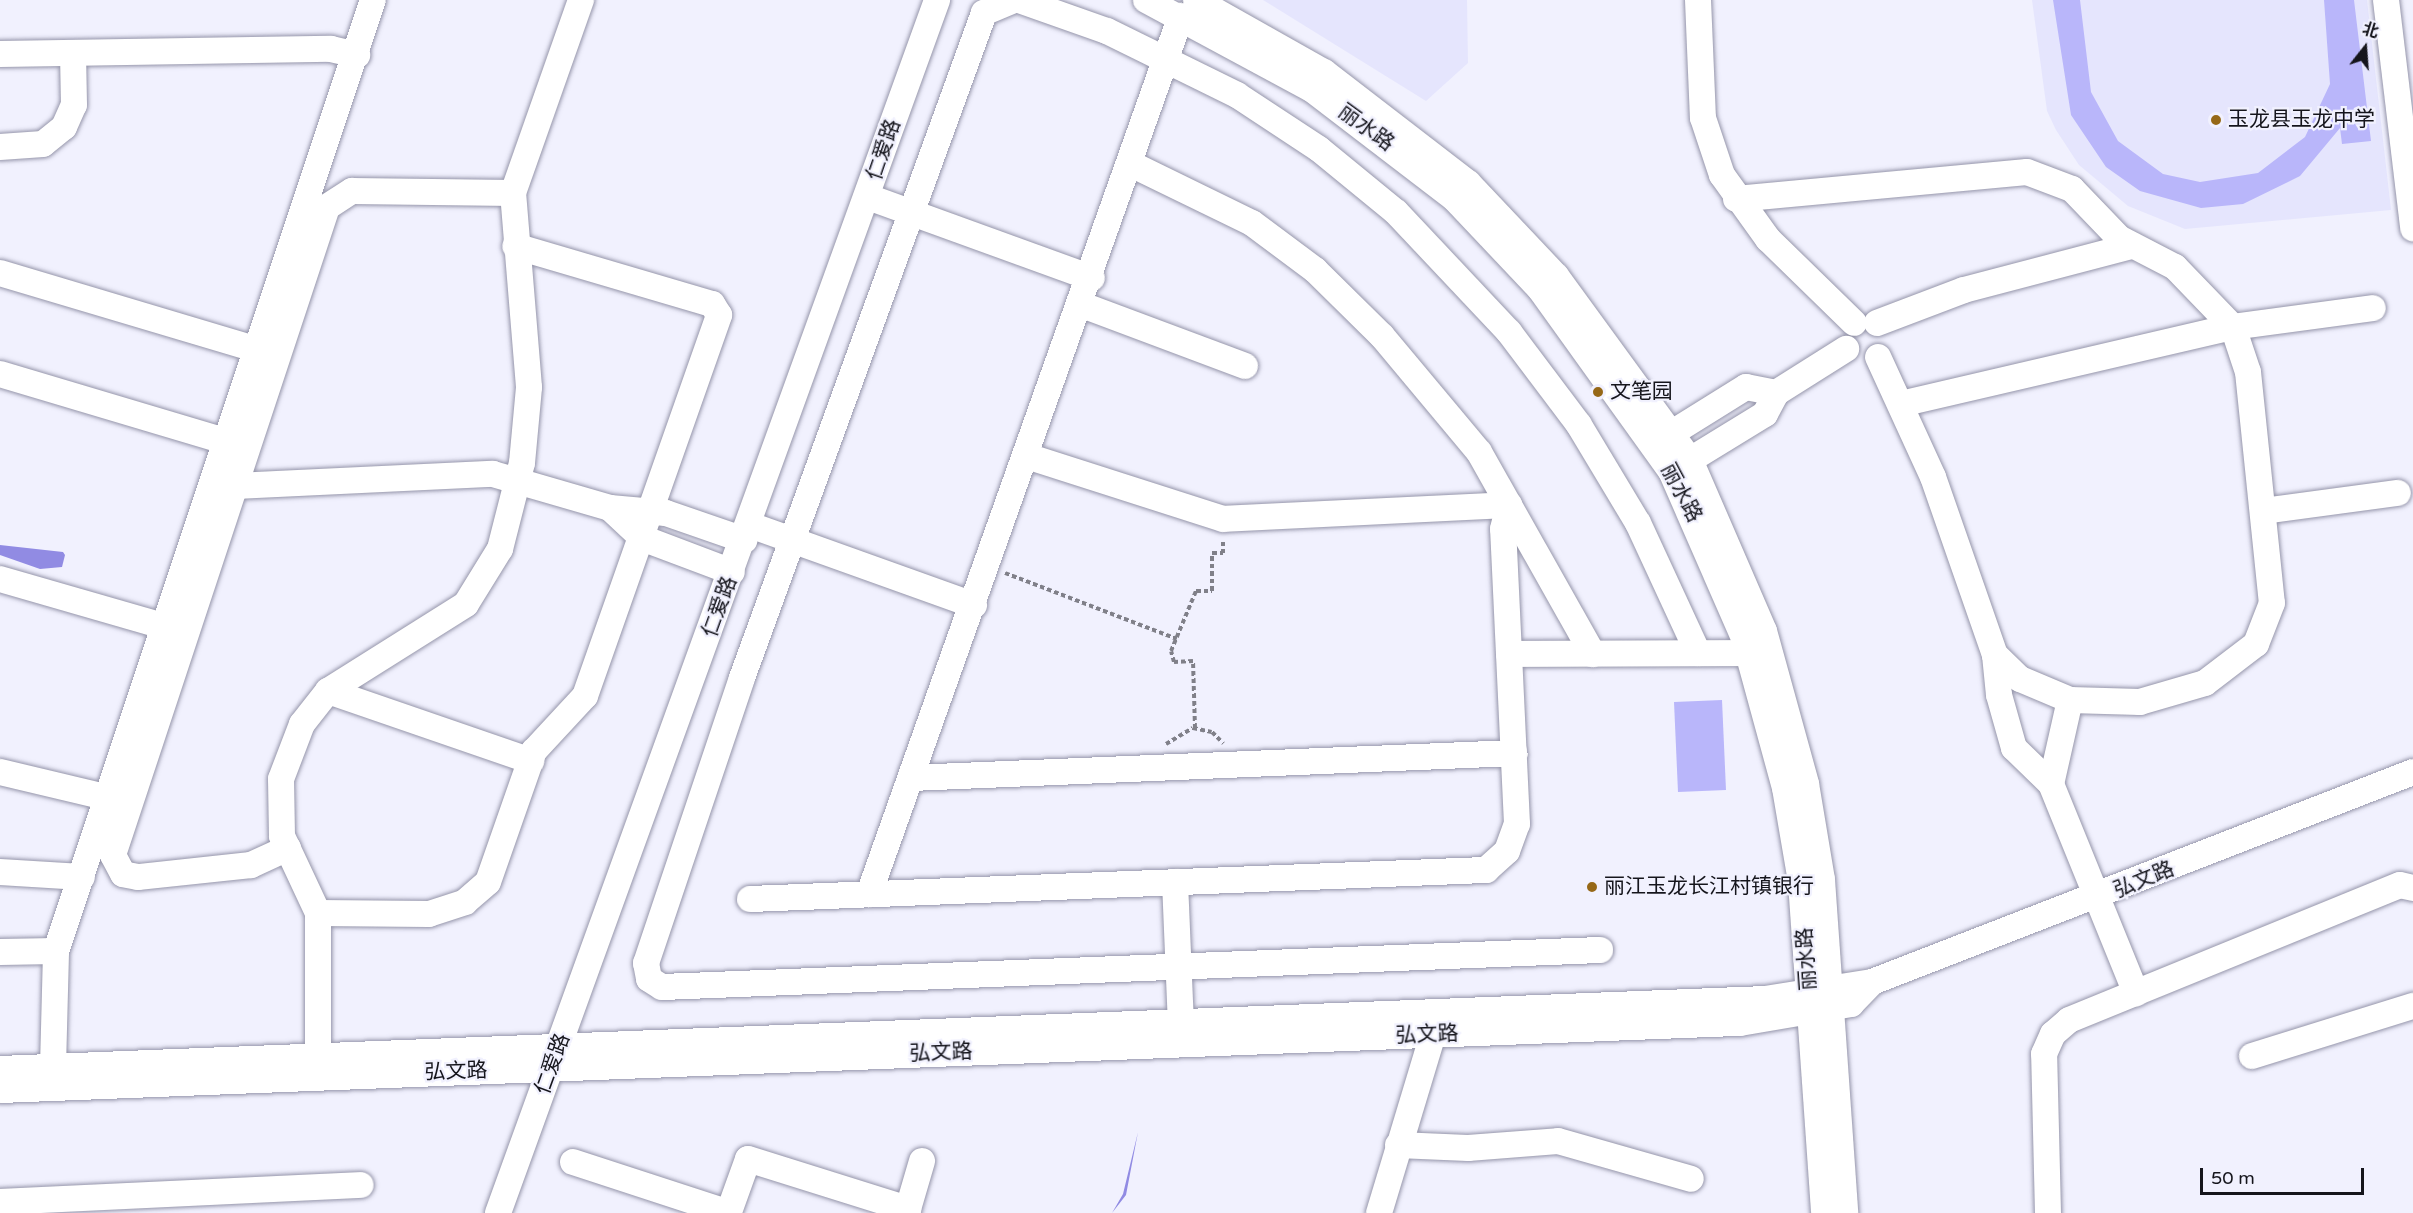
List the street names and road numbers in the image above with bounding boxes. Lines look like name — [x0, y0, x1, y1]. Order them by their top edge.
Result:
street label: 丽水路 — [1333, 99, 1399, 157]
street label: 仁爱路 — [862, 116, 906, 184]
street label: 丽水路 — [1655, 459, 1707, 527]
street label: 仁爱路 — [697, 573, 743, 641]
street label: 弘文路 — [2110, 857, 2178, 903]
street label: 丽水路 — [1792, 927, 1822, 991]
street label: 弘文路 — [1395, 1021, 1459, 1049]
street label: 仁爱路 — [530, 1030, 576, 1098]
street label: 弘文路 — [909, 1039, 973, 1067]
street label: 弘文路 — [424, 1058, 488, 1086]

